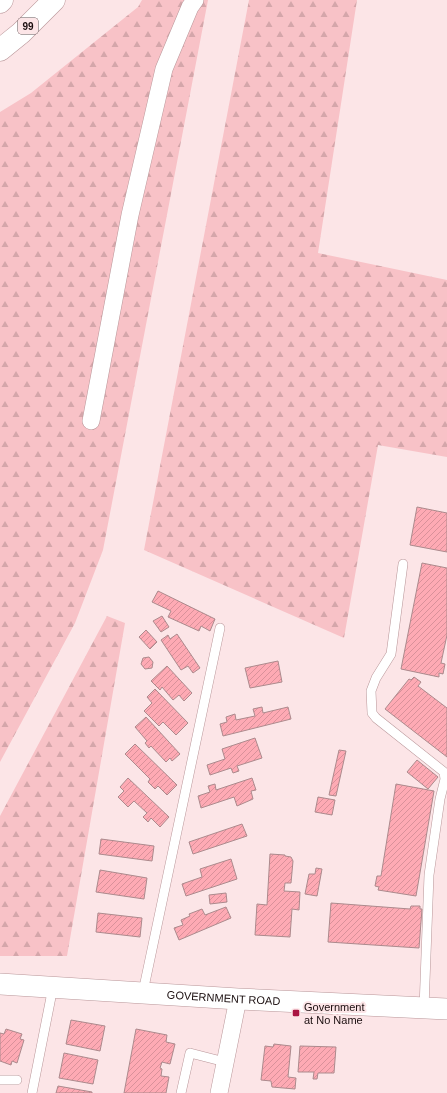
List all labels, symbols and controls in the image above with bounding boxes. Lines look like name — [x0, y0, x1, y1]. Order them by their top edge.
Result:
road number: 99 — [18, 18, 38, 34]
street label: GOVERNMENT ROAD — [166, 989, 281, 1007]
place label: Government at No Name — [304, 1001, 365, 1026]
marker: Government at No Name — [291, 1008, 301, 1018]

